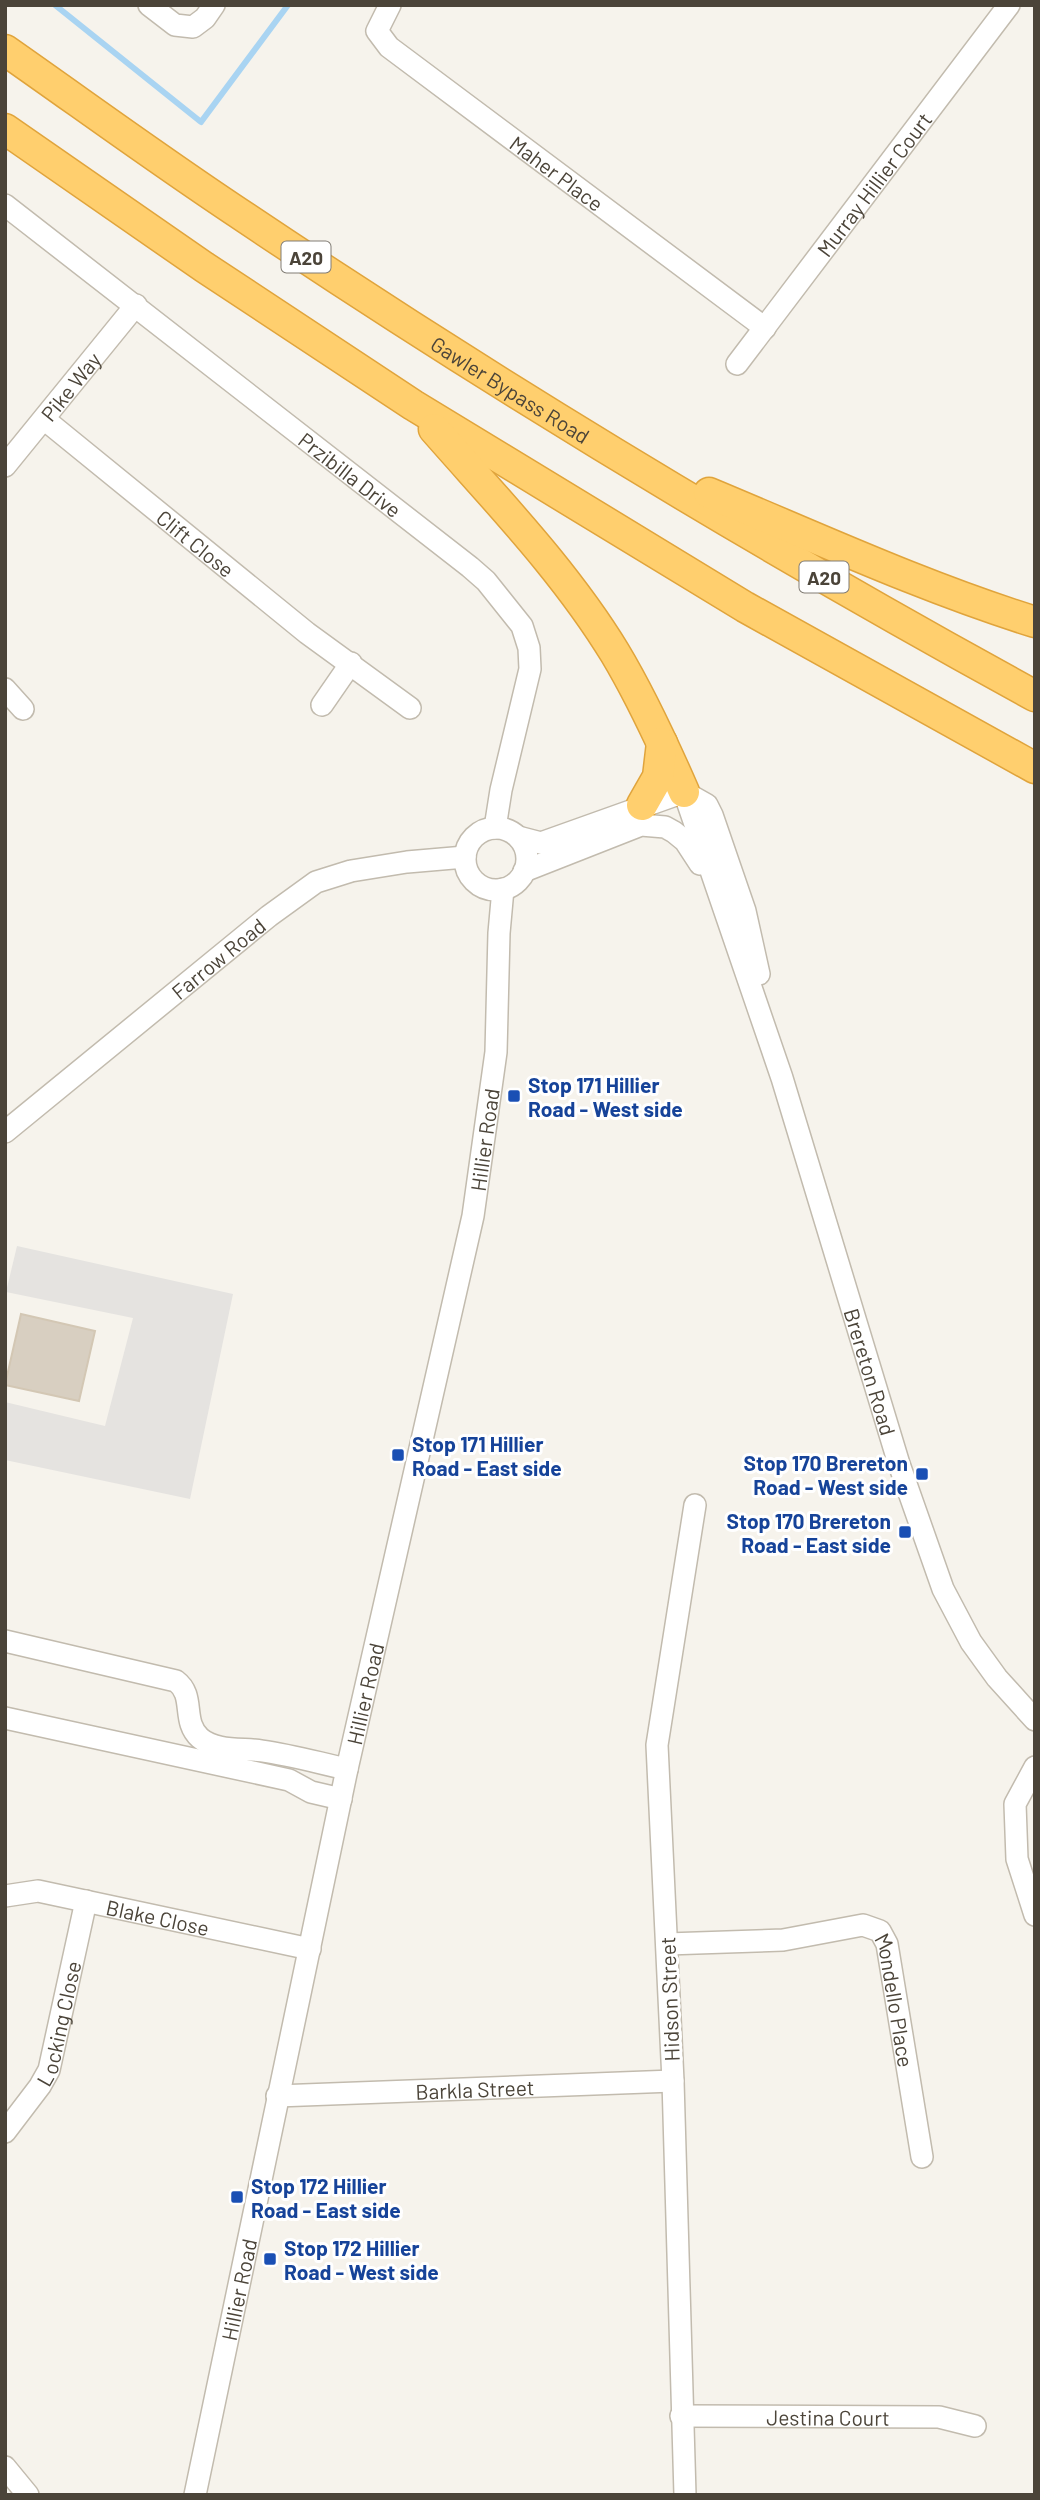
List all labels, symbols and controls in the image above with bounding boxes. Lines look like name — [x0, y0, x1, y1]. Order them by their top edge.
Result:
street label: Murray Hillier Court — [811, 107, 936, 261]
street label: Maher Place — [506, 130, 609, 216]
road number: A20 — [282, 242, 330, 272]
street label: Gawler Bypass Road — [427, 330, 595, 448]
street label: Pike Way — [35, 347, 105, 425]
street label: Przibilla Drive — [294, 426, 407, 522]
street label: Clift Close — [152, 504, 240, 582]
road number: A20 — [800, 562, 848, 592]
street label: Farrow Road — [166, 912, 270, 1004]
place label: Stop 171 Hillier Road - West side — [528, 1072, 683, 1121]
street label: Hillier Road — [464, 1087, 503, 1193]
marker: Stop 171 Hillier Road - West side — [506, 1088, 522, 1104]
street label: Brereton Road — [840, 1305, 902, 1438]
place label: Stop 171 Hillier Road - East side — [412, 1431, 562, 1480]
marker: Stop 171 Hillier Road - East side — [390, 1447, 406, 1463]
place label: Stop 170 Brereton Road - West side — [744, 1450, 908, 1499]
marker: Stop 170 Brereton Road - West side — [914, 1466, 930, 1482]
place label: Stop 170 Brereton Road - East side — [727, 1508, 891, 1557]
marker: Stop 170 Brereton Road - East side — [897, 1524, 913, 1540]
street label: Hillier Road — [340, 1640, 388, 1747]
street label: Blake Close — [104, 1893, 212, 1940]
street label: Mondello Place — [871, 1928, 920, 2069]
street label: Hidson Street — [654, 1936, 684, 2062]
street label: Locking Close — [30, 1958, 85, 2090]
street label: Barkla Street — [415, 2074, 535, 2103]
place label: Stop 172 Hillier Road - East side — [251, 2173, 401, 2222]
marker: Stop 172 Hillier Road - East side — [229, 2189, 245, 2205]
place label: Stop 172 Hillier Road - West side — [284, 2235, 439, 2284]
street label: Hillier Road — [215, 2236, 261, 2343]
marker: Stop 172 Hillier Road - West side — [262, 2251, 278, 2267]
street label: Jestina Court — [766, 2404, 890, 2429]

